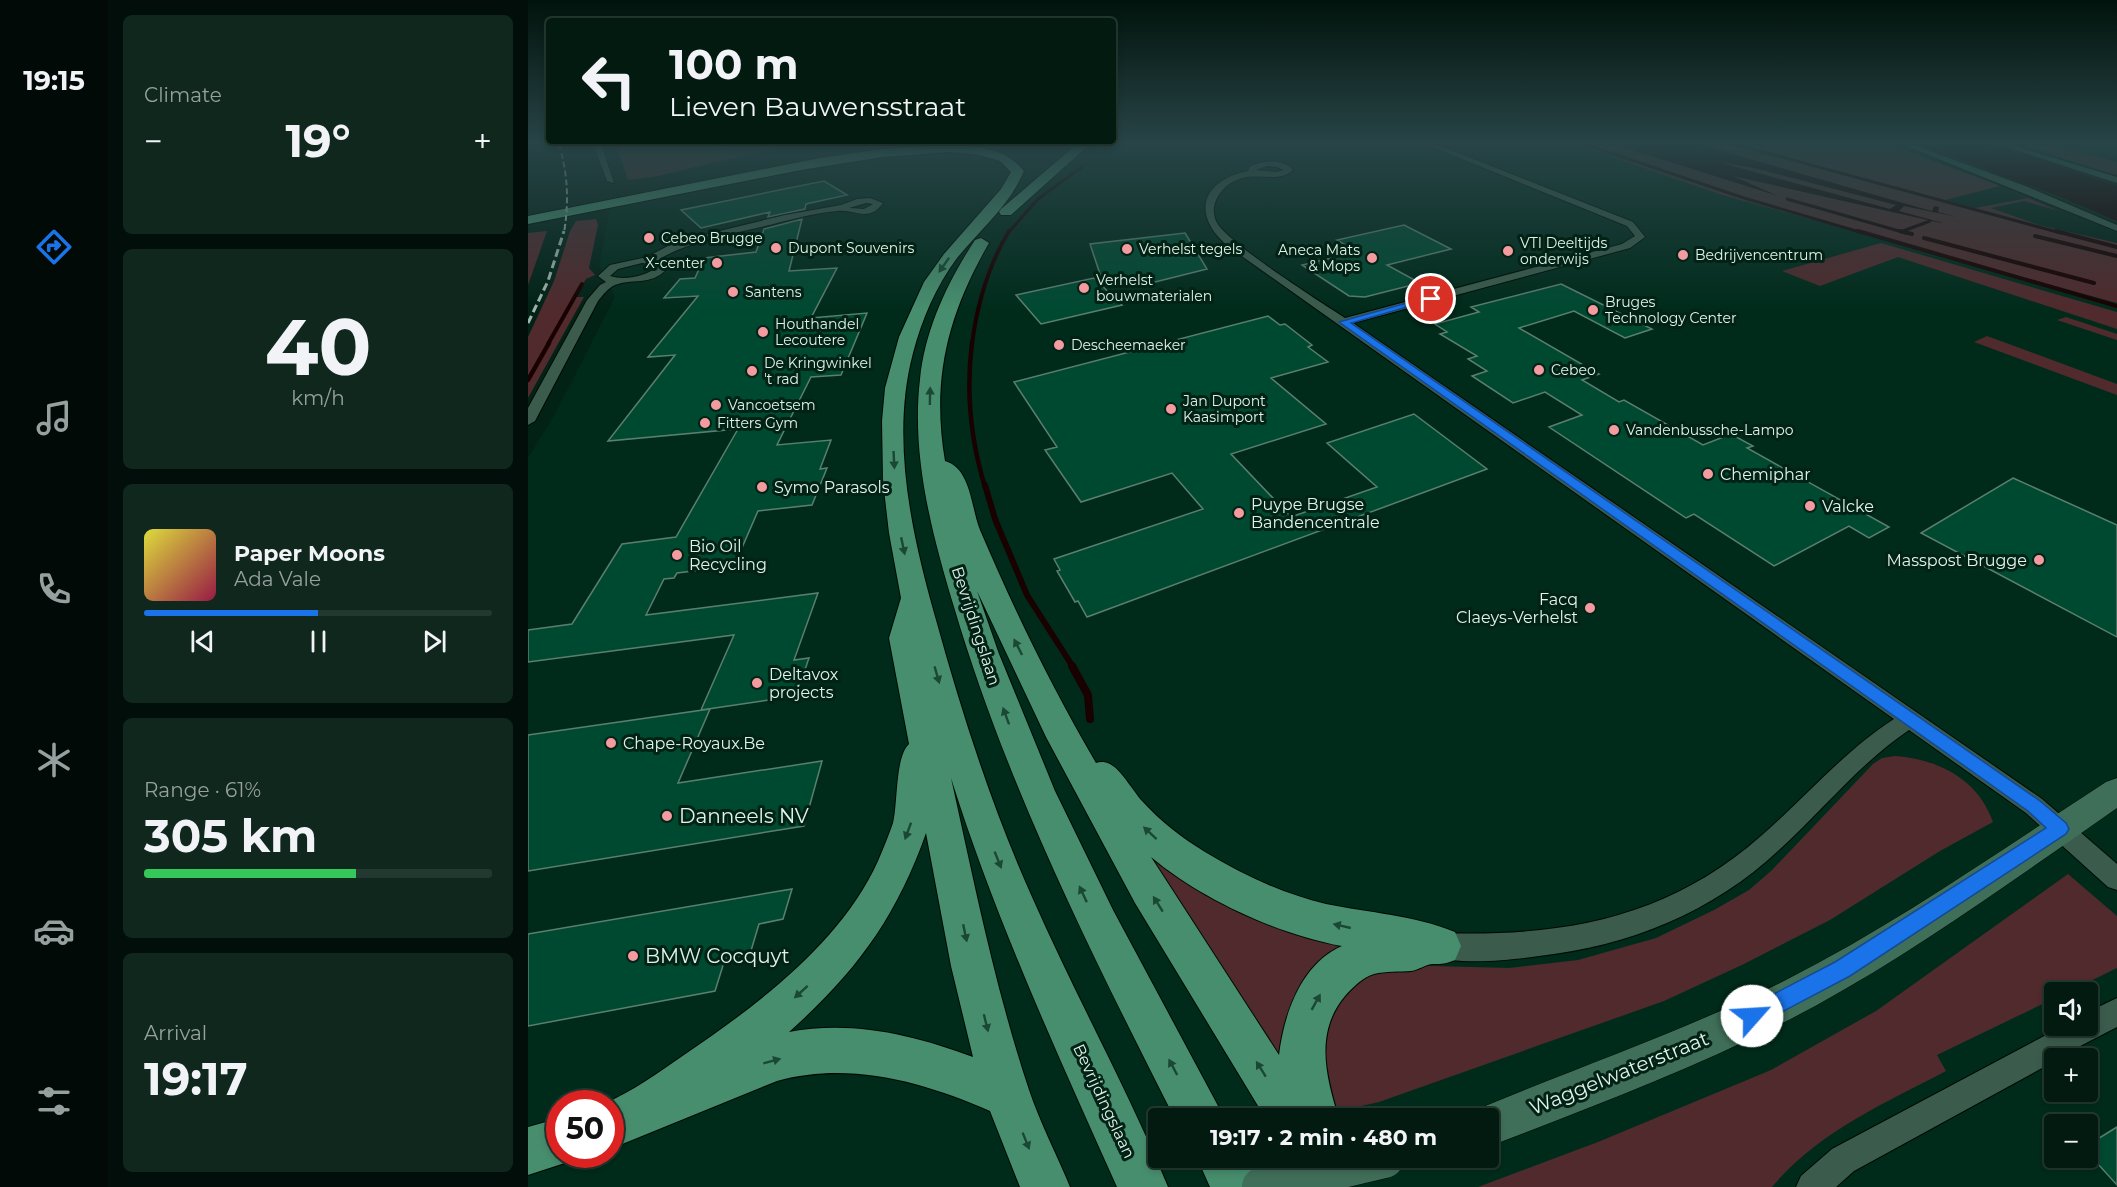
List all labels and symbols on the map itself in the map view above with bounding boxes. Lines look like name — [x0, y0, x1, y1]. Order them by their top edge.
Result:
place label: Cebeo Brugge — [661, 229, 763, 247]
marker: Cebeo Brugge — [642, 231, 656, 245]
place label: VTI Deeltijds onderwijs — [1520, 234, 1608, 268]
place label: Dupont Souvenirs — [788, 239, 915, 257]
place label: Verhelst tegels — [1139, 240, 1243, 258]
marker: Dupont Souvenirs — [769, 241, 783, 255]
place label: Aneca Mats & Mops — [1278, 241, 1360, 275]
marker: Verhelst tegels — [1120, 242, 1134, 256]
marker: VTI Deeltijds onderwijs — [1501, 244, 1515, 258]
place label: Bedrijvencentrum — [1695, 246, 1823, 264]
marker: Bedrijvencentrum — [1676, 248, 1690, 262]
marker: Aneca Mats & Mops — [1365, 251, 1379, 265]
place label: X-center — [645, 254, 705, 272]
marker: X-center — [710, 256, 724, 270]
one-way arrow — [938, 257, 950, 273]
place label: Verhelst bouwmaterialen — [1096, 271, 1212, 305]
pin — [1405, 273, 1456, 324]
marker: Verhelst bouwmaterialen — [1077, 281, 1091, 295]
place label: Santens — [745, 283, 802, 301]
marker: Santens — [726, 285, 740, 299]
place label: Bruges Technology Center — [1605, 293, 1737, 327]
marker: Bruges Technology Center — [1586, 303, 1600, 317]
place label: Houthandel Lecoutere — [775, 315, 859, 349]
marker: Houthandel Lecoutere — [756, 325, 770, 339]
place label: Descheemaeker — [1071, 336, 1186, 354]
marker: Descheemaeker — [1052, 338, 1066, 352]
place label: De Kringwinkel 't rad — [764, 354, 872, 388]
place label: Cebeo — [1551, 361, 1596, 379]
marker: Cebeo — [1532, 363, 1546, 377]
marker: De Kringwinkel 't rad — [745, 364, 759, 378]
one-way arrow — [925, 386, 935, 405]
place label: Jan Dupont Kaasimport — [1182, 392, 1266, 426]
place label: Vancoetsem — [728, 396, 816, 414]
marker: Vancoetsem — [709, 398, 723, 412]
marker: Jan Dupont Kaasimport — [1164, 402, 1178, 416]
place label: Fitters Gym — [717, 414, 798, 432]
marker: Fitters Gym — [698, 416, 712, 430]
place label: Vandenbussche-Lampo — [1626, 421, 1794, 439]
marker: Vandenbussche-Lampo — [1607, 423, 1621, 437]
one-way arrow — [890, 450, 899, 469]
place label: Chemiphar — [1720, 465, 1811, 484]
marker: Chemiphar — [1701, 467, 1715, 481]
place label: Symo Parasols — [774, 478, 890, 497]
marker: Symo Parasols — [755, 480, 769, 494]
place label: Puype Brugse Bandencentrale — [1251, 495, 1380, 532]
place label: Valcke — [1822, 497, 1874, 516]
marker: Valcke — [1803, 499, 1817, 513]
marker: Puype Brugse Bandencentrale — [1232, 506, 1246, 520]
place label: Bio Oil Recycling — [689, 537, 767, 574]
one-way arrow — [899, 537, 908, 556]
marker: Bio Oil Recycling — [670, 548, 684, 562]
place label: Masspost Brugge — [1886, 551, 2027, 570]
marker: Masspost Brugge — [2032, 553, 2046, 567]
street label: Bevrijdingslaan — [948, 564, 1004, 688]
place label: Facq Claeys-Verhelst — [1456, 590, 1578, 627]
marker: Facq Claeys-Verhelst — [1583, 601, 1597, 615]
one-way arrow — [1013, 638, 1023, 655]
place label: Deltavox projects — [769, 665, 839, 702]
one-way arrow — [933, 666, 942, 684]
marker: Deltavox projects — [750, 676, 764, 690]
one-way arrow — [1001, 706, 1011, 724]
place label: Chape-Royaux.Be — [623, 734, 765, 753]
marker: Chape-Royaux.Be — [604, 736, 618, 750]
place label: Danneels NV — [679, 804, 809, 828]
marker: Danneels NV — [660, 809, 674, 823]
one-way arrow — [902, 822, 912, 840]
one-way arrow — [1143, 827, 1158, 840]
one-way arrow — [993, 851, 1003, 869]
one-way arrow — [1079, 886, 1088, 903]
one-way arrow — [1152, 896, 1163, 912]
one-way arrow — [1333, 921, 1352, 930]
one-way arrow — [961, 923, 970, 942]
place label: BMW Cocquyt — [645, 944, 790, 968]
marker: BMW Cocquyt — [626, 949, 640, 963]
position arrow — [1720, 984, 1784, 1048]
one-way arrow — [794, 985, 809, 999]
one-way arrow — [1311, 993, 1321, 1010]
one-way arrow — [982, 1014, 992, 1032]
street label: Waggelwaterstraat — [1526, 1026, 1712, 1120]
street label: Bevrijdingslaan — [1069, 1041, 1139, 1161]
one-way arrow — [763, 1055, 782, 1065]
one-way arrow — [1169, 1059, 1178, 1076]
one-way arrow — [1256, 1061, 1267, 1078]
speed limit sign: 50 — [546, 1090, 624, 1168]
one-way arrow — [1022, 1132, 1031, 1150]

